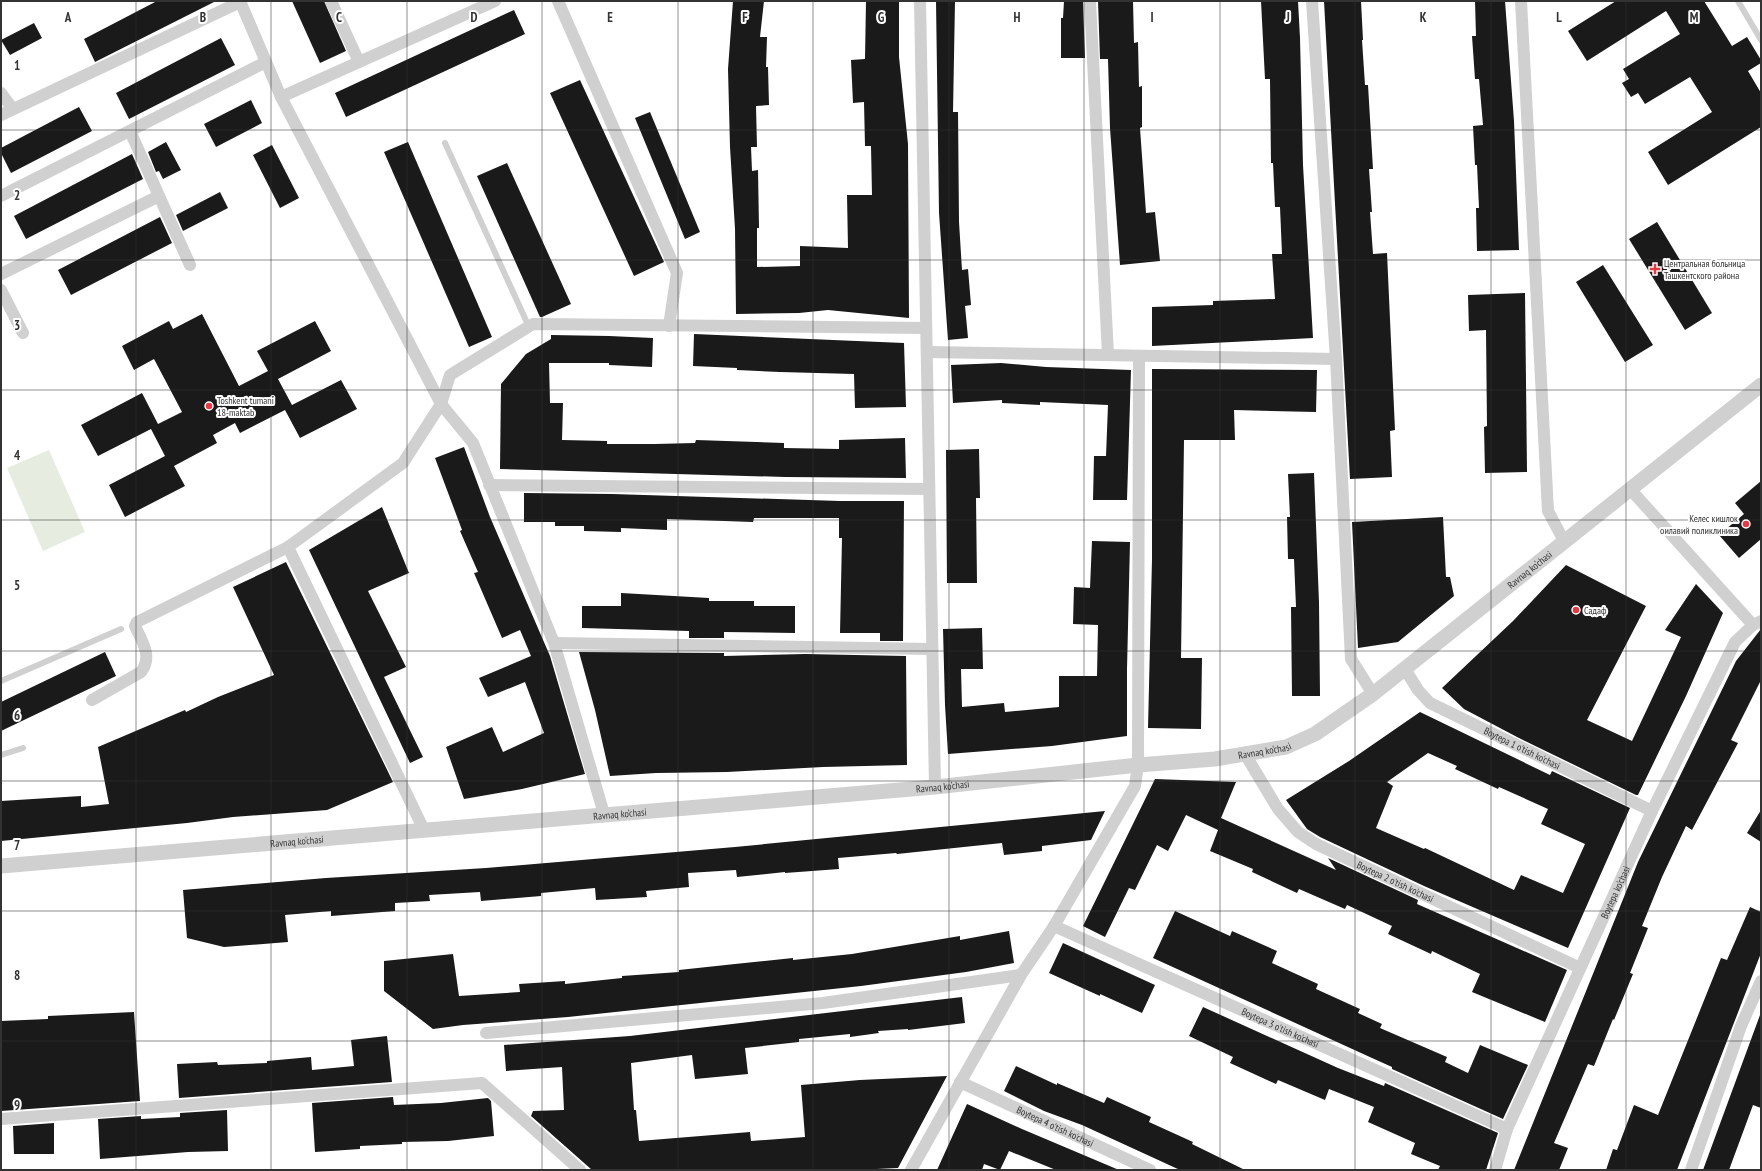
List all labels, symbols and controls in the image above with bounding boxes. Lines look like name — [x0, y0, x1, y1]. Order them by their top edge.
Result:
text: A — [64, 9, 72, 26]
text: B — [200, 9, 206, 26]
text: C — [336, 9, 342, 26]
text: D — [471, 9, 478, 26]
text: E — [607, 9, 613, 26]
text: F — [742, 9, 748, 26]
text: G — [878, 9, 885, 26]
text: H — [1014, 9, 1021, 26]
text: I — [1150, 9, 1154, 26]
text: J — [1285, 9, 1290, 26]
text: K — [1420, 9, 1427, 26]
text: L — [1556, 9, 1562, 26]
text: M — [1690, 9, 1699, 26]
text: 1 — [14, 57, 20, 74]
text: 2 — [14, 187, 20, 204]
place label: Центральная больница Ташкентского района — [1664, 257, 1745, 282]
marker: Центральная больница Ташкентского района — [1649, 263, 1661, 275]
text: 3 — [14, 317, 20, 334]
place label: Toshkent tumani 18-maktab — [217, 394, 274, 419]
marker: Toshkent tumani 18-maktab — [204, 401, 214, 411]
text: 4 — [14, 447, 21, 464]
place label: Келес кишлок оилавий поликлиника — [1660, 512, 1738, 537]
marker: Келес кишлок оилавий поликлиника — [1741, 519, 1751, 529]
street label: Ravnaq ko‘chasi — [1505, 548, 1555, 592]
text: 5 — [14, 577, 20, 594]
place label: Садаф — [1584, 604, 1607, 617]
marker: Садаф — [1571, 605, 1581, 615]
text: 6 — [14, 707, 20, 724]
street label: Boytepa 1 o'tish ko'chasi — [1482, 724, 1562, 772]
street label: Ravnaq ko‘chasi — [1237, 739, 1293, 762]
street label: Ravnaq ko‘chasi — [915, 777, 970, 796]
street label: Ravnaq ko‘chasi — [593, 805, 647, 823]
street label: Ravnaq ko‘chasi — [270, 833, 324, 850]
text: 7 — [14, 837, 20, 854]
street label: Boytepa 2 o'tish ko'chasi — [1355, 858, 1436, 905]
street label: Boytepa ko'chasi — [1598, 864, 1633, 921]
text: 8 — [14, 967, 20, 984]
street label: Boytepa 3 o'tish ko'chasi — [1239, 1005, 1321, 1051]
text: 9 — [14, 1097, 20, 1114]
street label: Boytepa 4 o'tish ko'chasi — [1015, 1103, 1096, 1150]

